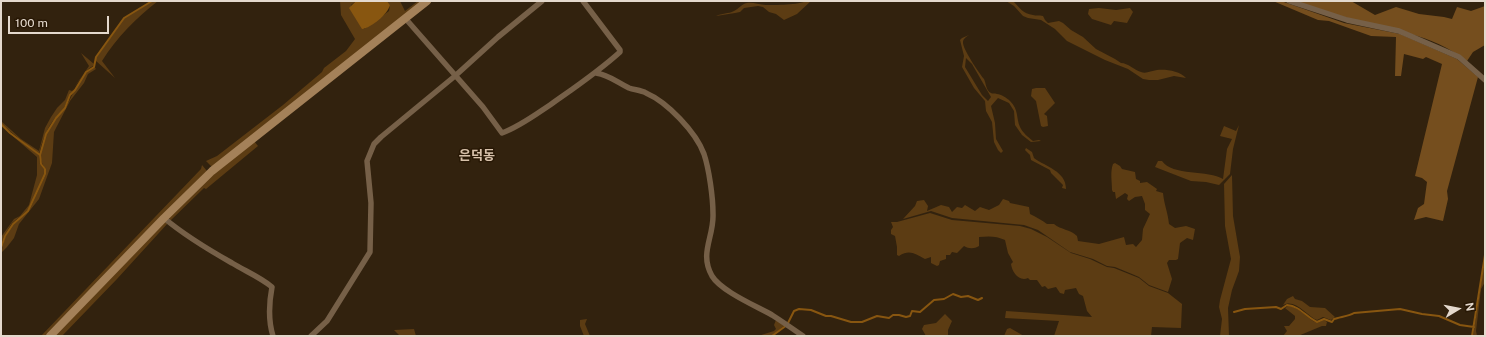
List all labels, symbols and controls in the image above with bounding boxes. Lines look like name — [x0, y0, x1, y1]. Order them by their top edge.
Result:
scale bar — [10, 8, 111, 34]
text: 100 m — [15, 16, 48, 30]
district label: 은덕동 — [459, 148, 495, 164]
north arrow — [1438, 289, 1478, 329]
text: N — [1463, 302, 1476, 312]

